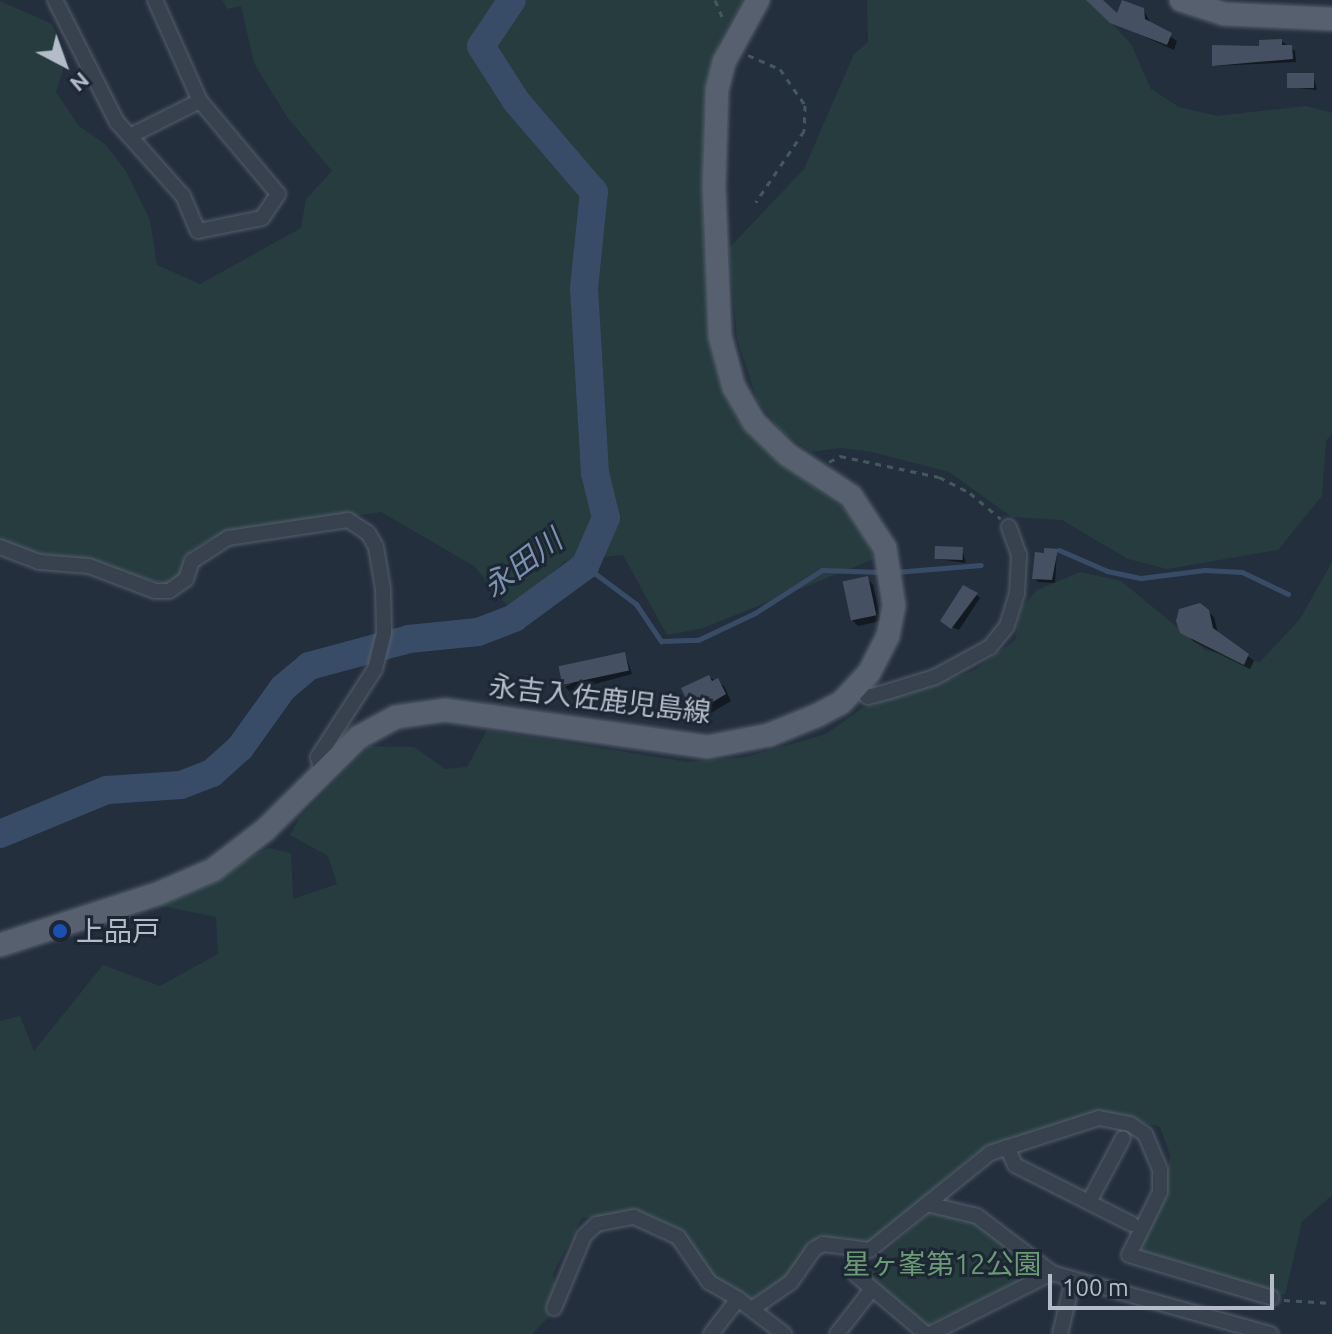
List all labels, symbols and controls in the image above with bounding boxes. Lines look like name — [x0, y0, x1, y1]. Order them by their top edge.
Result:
north arrow — [24, 24, 104, 104]
text: N — [66, 68, 94, 97]
water label: 永田川 — [475, 522, 569, 604]
street label: 永吉入佐鹿児島線 — [487, 669, 713, 729]
place label: 上品戸 — [76, 914, 160, 948]
marker: 上品戸 — [51, 922, 69, 940]
park label: 星ヶ峯第12公園 — [842, 1247, 1042, 1281]
scale bar — [1052, 1258, 1278, 1308]
text: 100 m — [1062, 1274, 1129, 1301]

